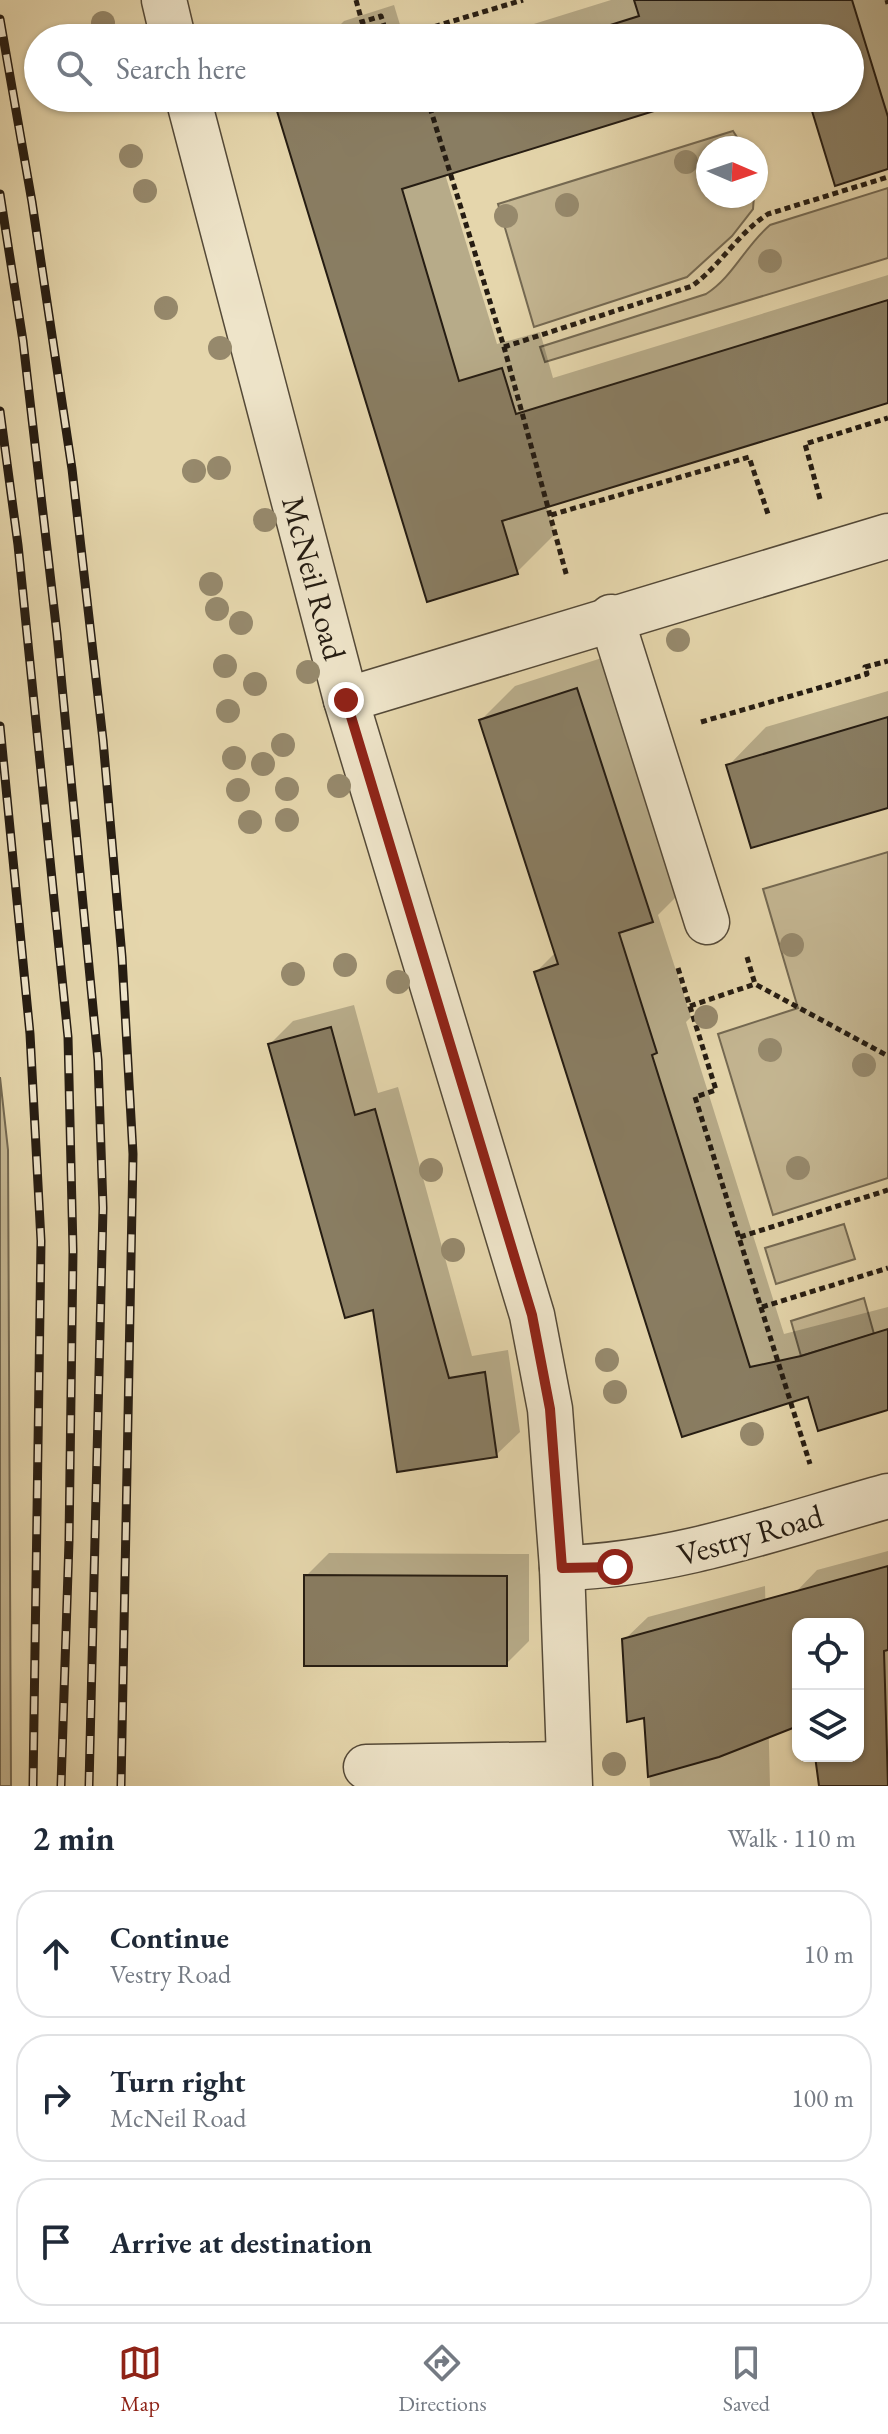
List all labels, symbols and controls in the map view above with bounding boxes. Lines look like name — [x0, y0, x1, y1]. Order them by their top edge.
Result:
search box — [24, 24, 864, 112]
icon: search — [52, 46, 96, 90]
text: Search here — [116, 49, 246, 88]
north arrow — [696, 136, 768, 208]
street label: McNeil Road — [272, 491, 356, 665]
route end — [328, 682, 364, 718]
street label: Vestry Road — [672, 1494, 828, 1576]
route start — [597, 1549, 633, 1585]
map controls — [792, 1618, 864, 1762]
button: locate — [792, 1618, 864, 1690]
button: layers — [792, 1690, 864, 1762]
text: 2 min — [32, 1816, 115, 1860]
text: Walk · 110 m — [728, 1821, 856, 1855]
text: Continue — [110, 1918, 229, 1957]
icon: ahead — [34, 1932, 78, 1976]
text: 10 m — [804, 1937, 854, 1971]
text: Vestry Road — [110, 1957, 231, 1991]
text: Turn right — [110, 2062, 246, 2101]
icon: right — [34, 2076, 78, 2120]
text: 100 m — [791, 2081, 854, 2115]
text: McNeil Road — [110, 2101, 246, 2135]
icon: arrive — [34, 2220, 78, 2264]
text: Arrive at destination — [110, 2223, 372, 2262]
tab: Map — [118, 2341, 162, 2418]
tab: Directions — [398, 2341, 487, 2418]
tab: Saved — [723, 2341, 770, 2418]

